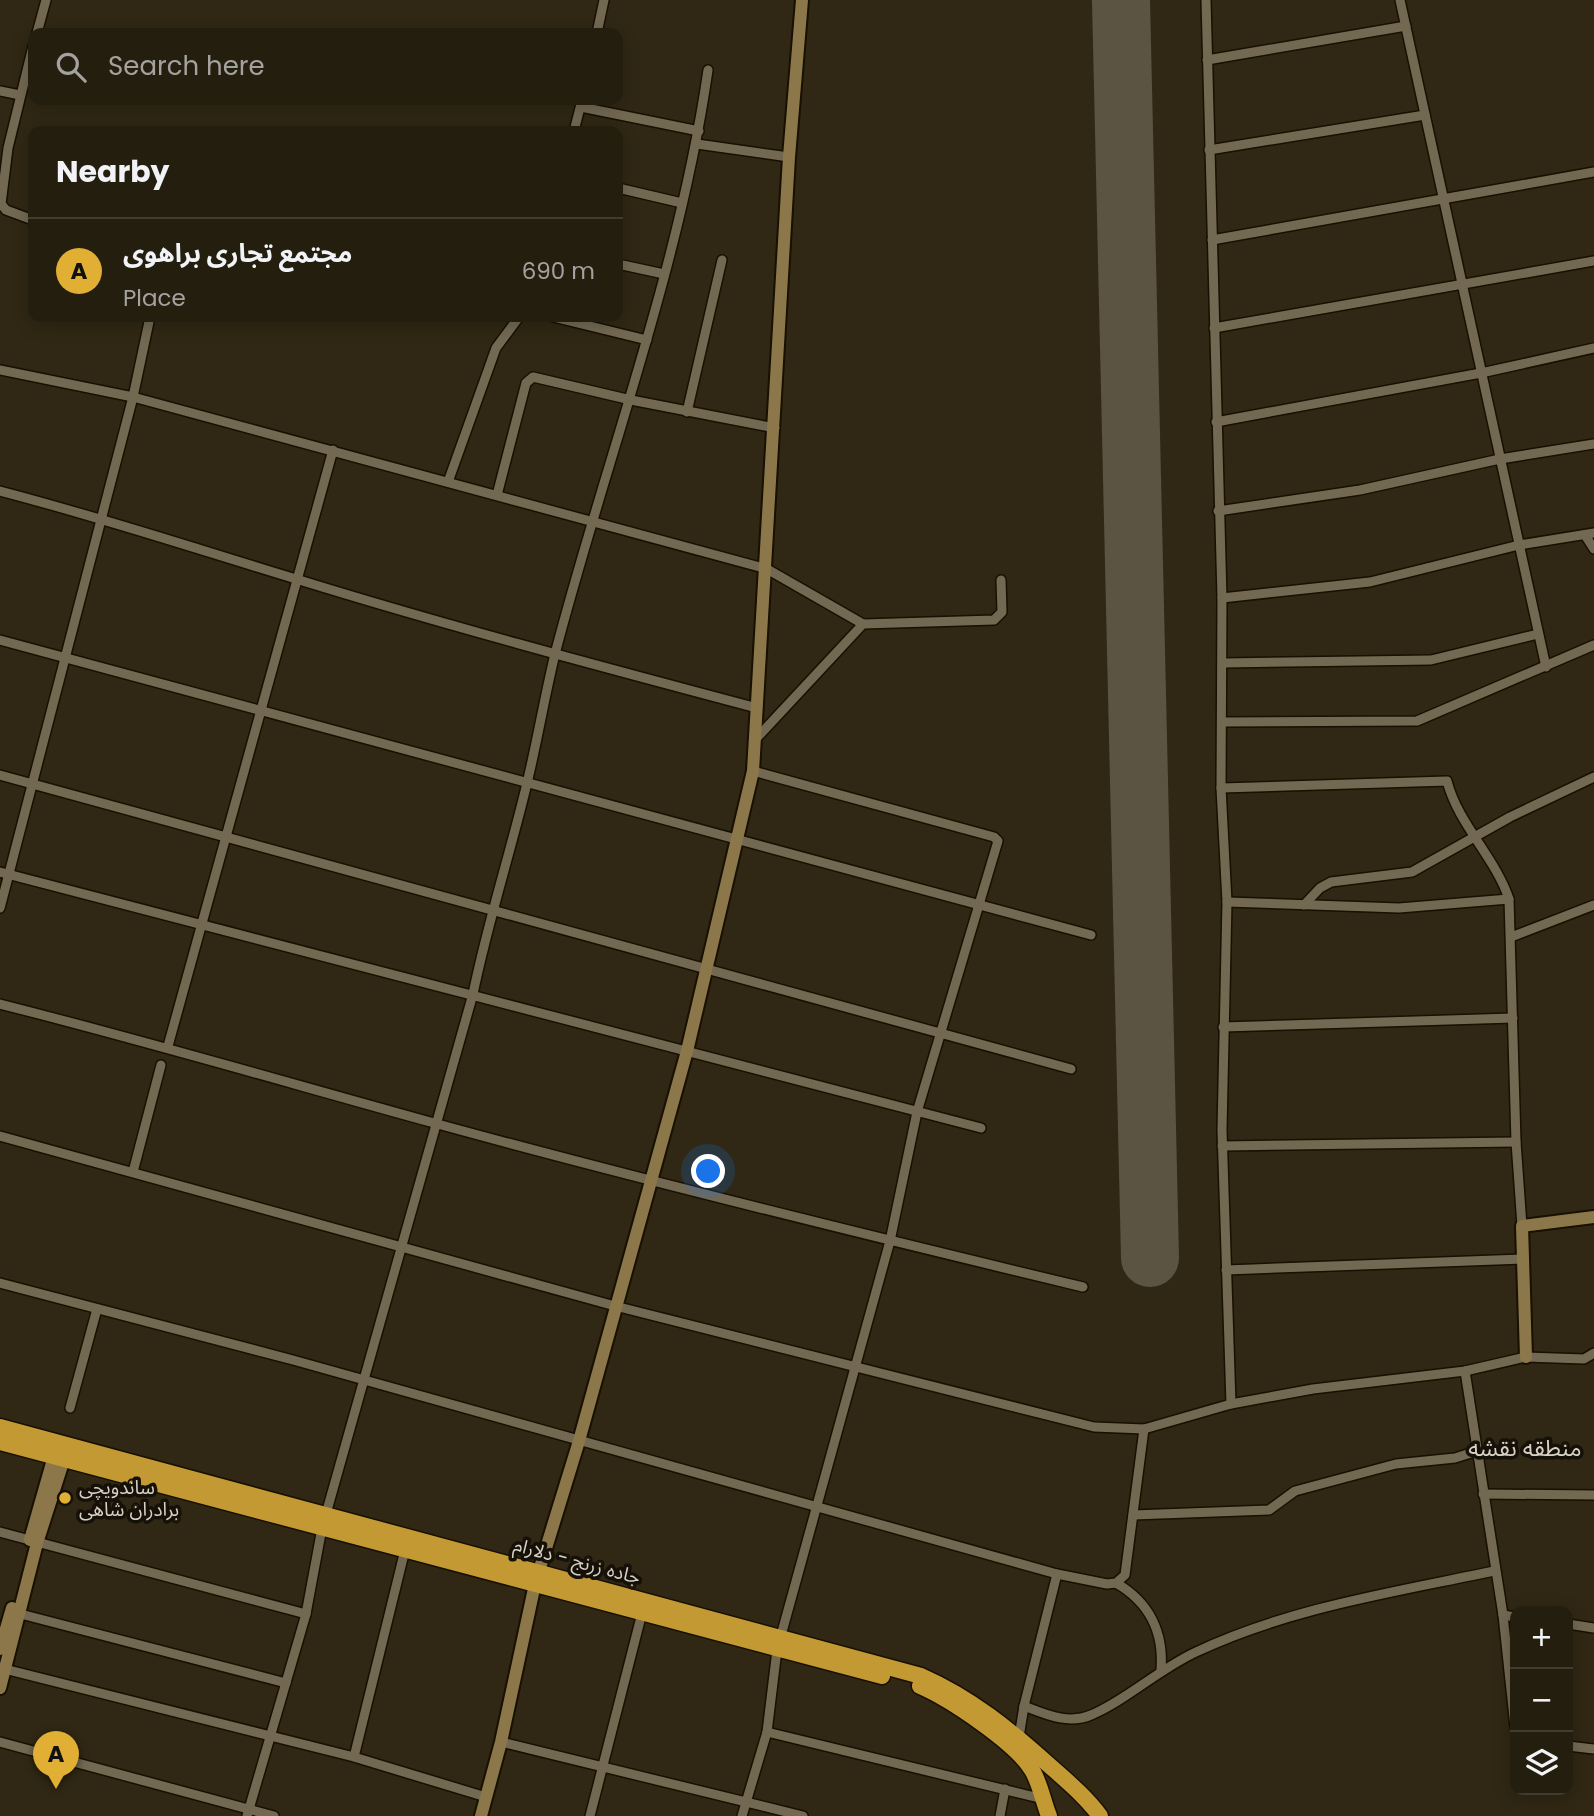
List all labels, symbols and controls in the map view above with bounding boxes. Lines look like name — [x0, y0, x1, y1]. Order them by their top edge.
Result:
search box — [28, 28, 623, 105]
icon: search — [52, 48, 90, 86]
text: Search here — [108, 48, 265, 84]
text: Nearby — [56, 150, 170, 193]
text: مجتمع تجاری براهوی — [123, 235, 352, 271]
text: A — [71, 255, 87, 287]
text: 690 m — [522, 255, 595, 287]
text: Place — [123, 282, 186, 314]
your location — [691, 1154, 725, 1188]
district label: منطقه نقشه — [1468, 1432, 1582, 1464]
place label: ساندویچی برادران شاهی — [79, 1474, 179, 1523]
marker: ساندویچی برادران شاهی — [57, 1490, 73, 1506]
street label: جاده زرنج - دلارام — [510, 1531, 643, 1592]
map controls — [1510, 1606, 1573, 1795]
button: + — [1510, 1606, 1573, 1669]
button: − — [1510, 1669, 1573, 1732]
pin: A — [33, 1731, 79, 1789]
button: layers — [1510, 1732, 1573, 1795]

